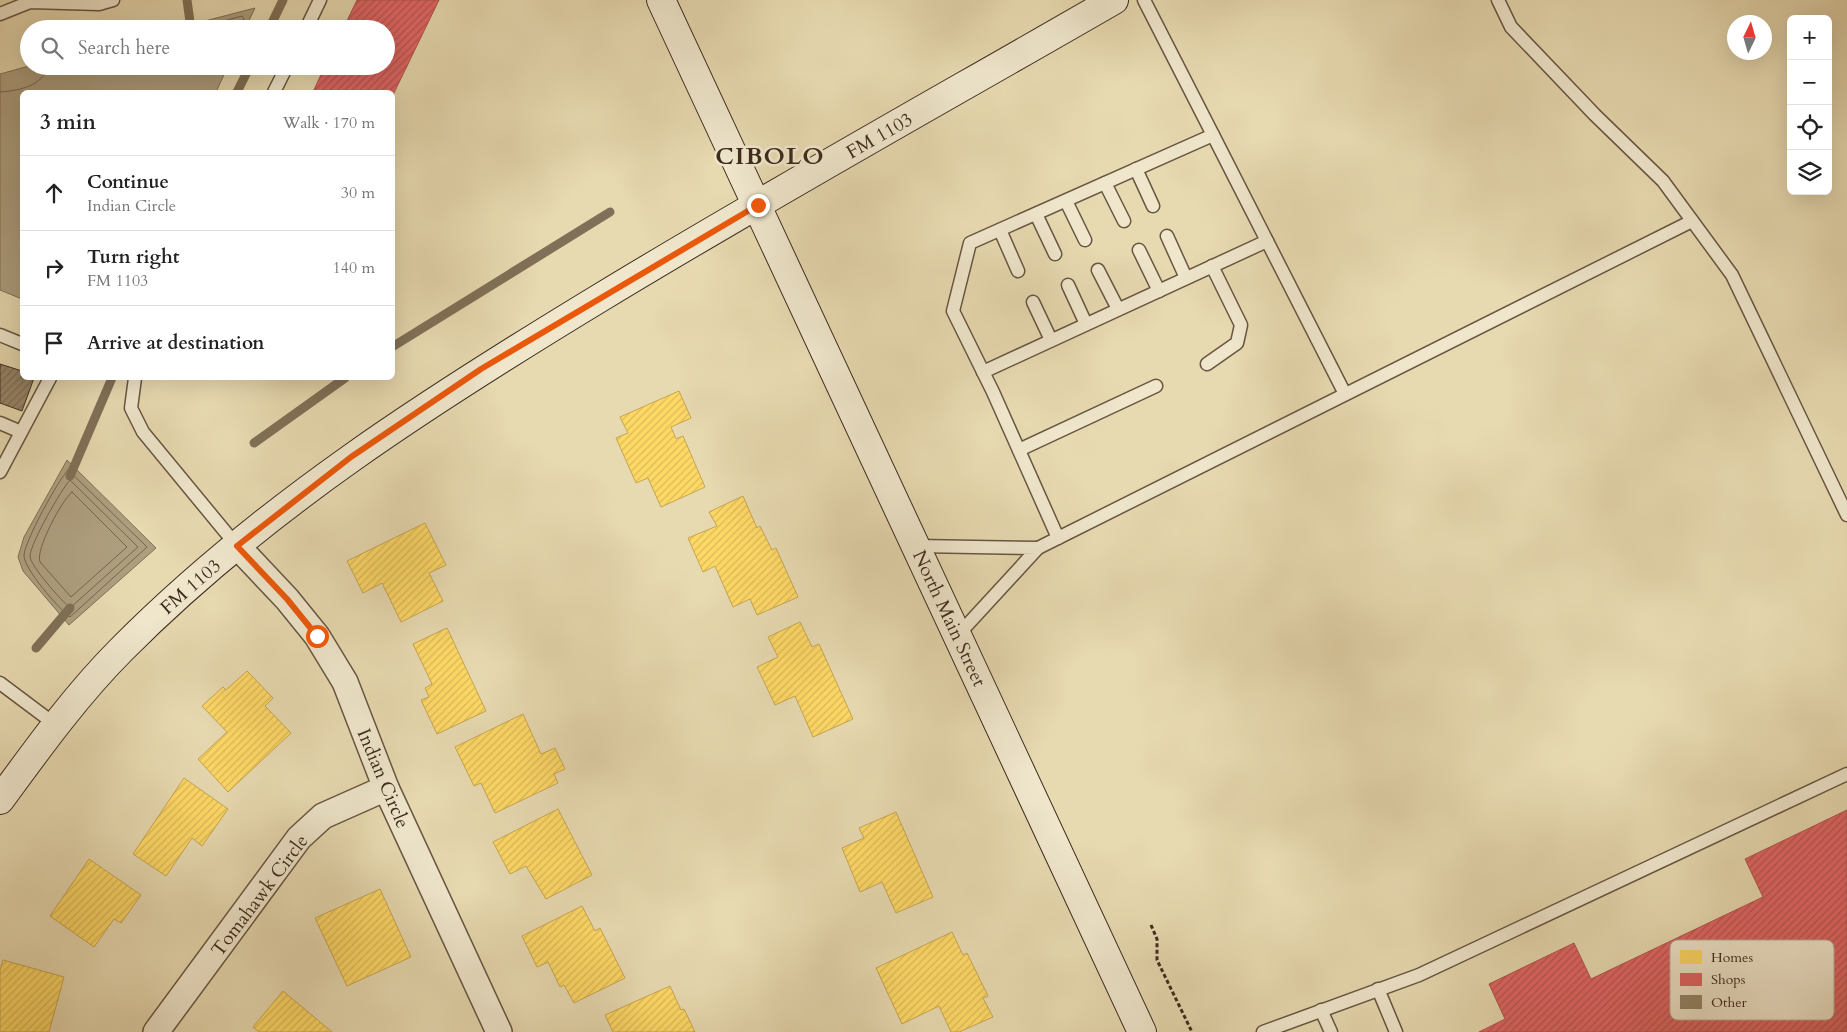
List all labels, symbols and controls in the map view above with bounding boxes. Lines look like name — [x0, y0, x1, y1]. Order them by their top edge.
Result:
north arrow — [1727, 15, 1772, 60]
map controls — [1787, 15, 1832, 195]
button: + — [1787, 15, 1832, 60]
search box — [20, 20, 395, 75]
icon: search — [38, 34, 66, 62]
text: Search here — [78, 35, 170, 61]
button: − — [1787, 60, 1832, 105]
button: locate — [1787, 105, 1832, 150]
street label: FM 1103 — [841, 106, 918, 165]
text: 3 min — [40, 108, 96, 137]
text: Walk · 170 m — [283, 112, 375, 134]
district label: CIBOLO — [715, 140, 825, 173]
button: layers — [1787, 150, 1832, 195]
text: Continue — [87, 169, 169, 195]
icon: ahead — [40, 179, 68, 207]
text: 30 m — [341, 182, 375, 204]
route end — [747, 194, 770, 217]
text: Indian Circle — [87, 195, 176, 217]
text: Turn right — [87, 244, 179, 270]
icon: right — [40, 254, 68, 282]
text: 140 m — [333, 257, 375, 279]
text: FM 1103 — [87, 270, 148, 292]
icon: arrive — [40, 329, 68, 357]
text: Arrive at destination — [87, 330, 264, 356]
street label: North Main Street — [906, 546, 992, 691]
street label: FM 1103 — [155, 553, 227, 620]
route start — [306, 625, 329, 648]
street label: Indian Circle — [350, 725, 416, 832]
street label: Tomahawk Circle — [205, 829, 314, 962]
legend — [1670, 940, 1834, 1020]
text: Homes — [1711, 948, 1753, 967]
text: Shops — [1711, 970, 1746, 989]
text: Other — [1711, 993, 1748, 1012]

